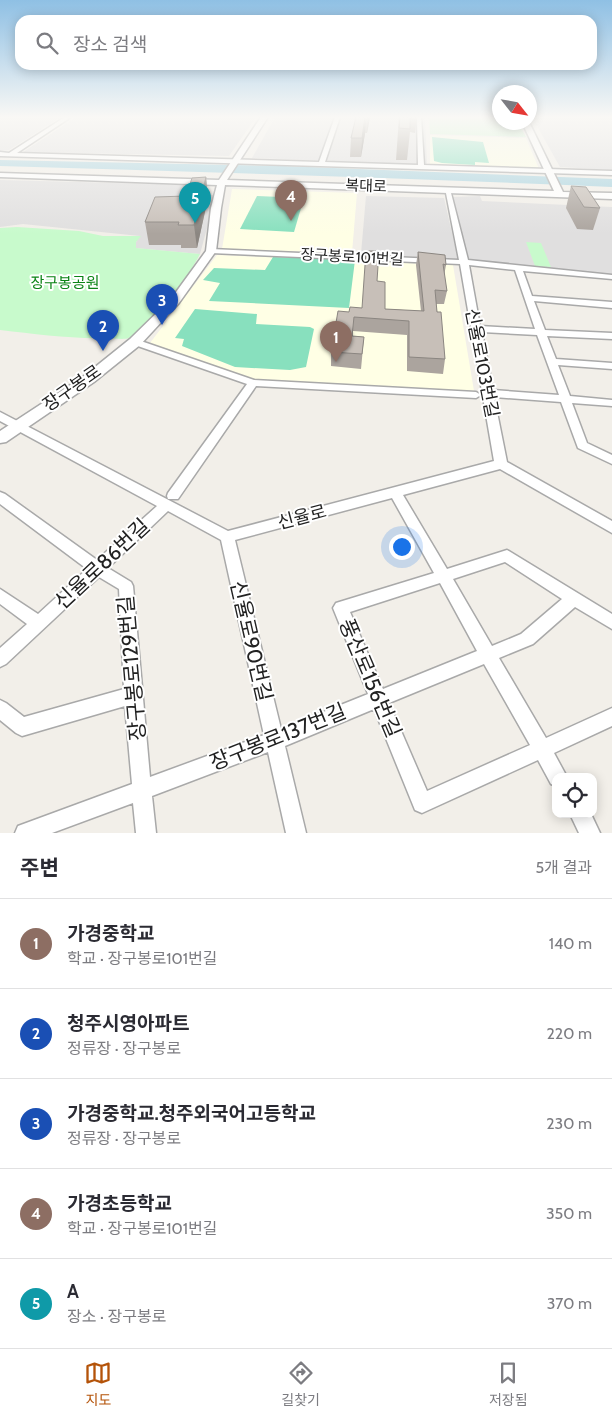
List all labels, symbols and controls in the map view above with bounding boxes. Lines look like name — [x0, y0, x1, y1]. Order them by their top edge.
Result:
search box — [15, 15, 597, 70]
icon: search — [33, 29, 61, 57]
text: 장소 검색 — [73, 33, 147, 56]
north arrow — [492, 85, 537, 130]
street label: 복대로 — [345, 176, 387, 196]
pin: 4 — [275, 180, 307, 221]
pin: 5 — [179, 182, 211, 223]
street label: 장구봉로101번길 — [300, 245, 404, 269]
park label: 장구봉공원 — [30, 274, 100, 292]
pin: 3 — [146, 284, 178, 325]
street label: 신율로103번길 — [461, 306, 503, 420]
pin: 2 — [87, 310, 119, 351]
pin: 1 — [320, 321, 352, 362]
street label: 장구봉로 — [39, 360, 105, 416]
street label: 신율로 — [275, 500, 329, 534]
street label: 신율로86번길 — [49, 513, 155, 614]
your location — [389, 534, 415, 560]
street label: 신율로90번길 — [225, 578, 278, 704]
street label: 장구봉로129번길 — [113, 594, 150, 742]
street label: 풍산로156번길 — [334, 615, 407, 741]
street label: 장구봉로137번길 — [206, 698, 350, 775]
map controls — [552, 773, 597, 818]
button: locate — [552, 773, 597, 818]
text: 주변 — [20, 855, 59, 880]
text: 5개 결과 — [536, 858, 592, 877]
text: 가경중학교 — [67, 922, 154, 945]
text: 1 — [33, 934, 39, 953]
text: 140 m — [549, 934, 592, 953]
text: 학교 · 장구봉로101번길 — [67, 949, 217, 968]
text: 청주시영아파트 — [67, 1012, 189, 1035]
text: 2 — [32, 1024, 40, 1043]
text: 220 m — [546, 1024, 592, 1043]
text: 정류장 · 장구봉로 — [67, 1039, 181, 1058]
text: 가경중학교.청주외국어고등학교 — [67, 1102, 316, 1125]
text: 3 — [32, 1114, 40, 1133]
text: 230 m — [546, 1114, 592, 1133]
text: 정류장 · 장구봉로 — [67, 1129, 181, 1148]
text: 가경초등학교 — [67, 1192, 172, 1215]
text: 4 — [31, 1204, 41, 1223]
text: 350 m — [546, 1204, 592, 1223]
text: 학교 · 장구봉로101번길 — [67, 1219, 217, 1238]
text: A — [67, 1280, 79, 1303]
text: 5 — [32, 1294, 40, 1313]
text: 370 m — [547, 1294, 592, 1313]
text: 장소 · 장구봉로 — [67, 1307, 166, 1326]
tab: 지도 — [84, 1359, 112, 1409]
tab: 길찾기 — [281, 1359, 320, 1409]
tab: 저장됨 — [489, 1359, 528, 1409]

